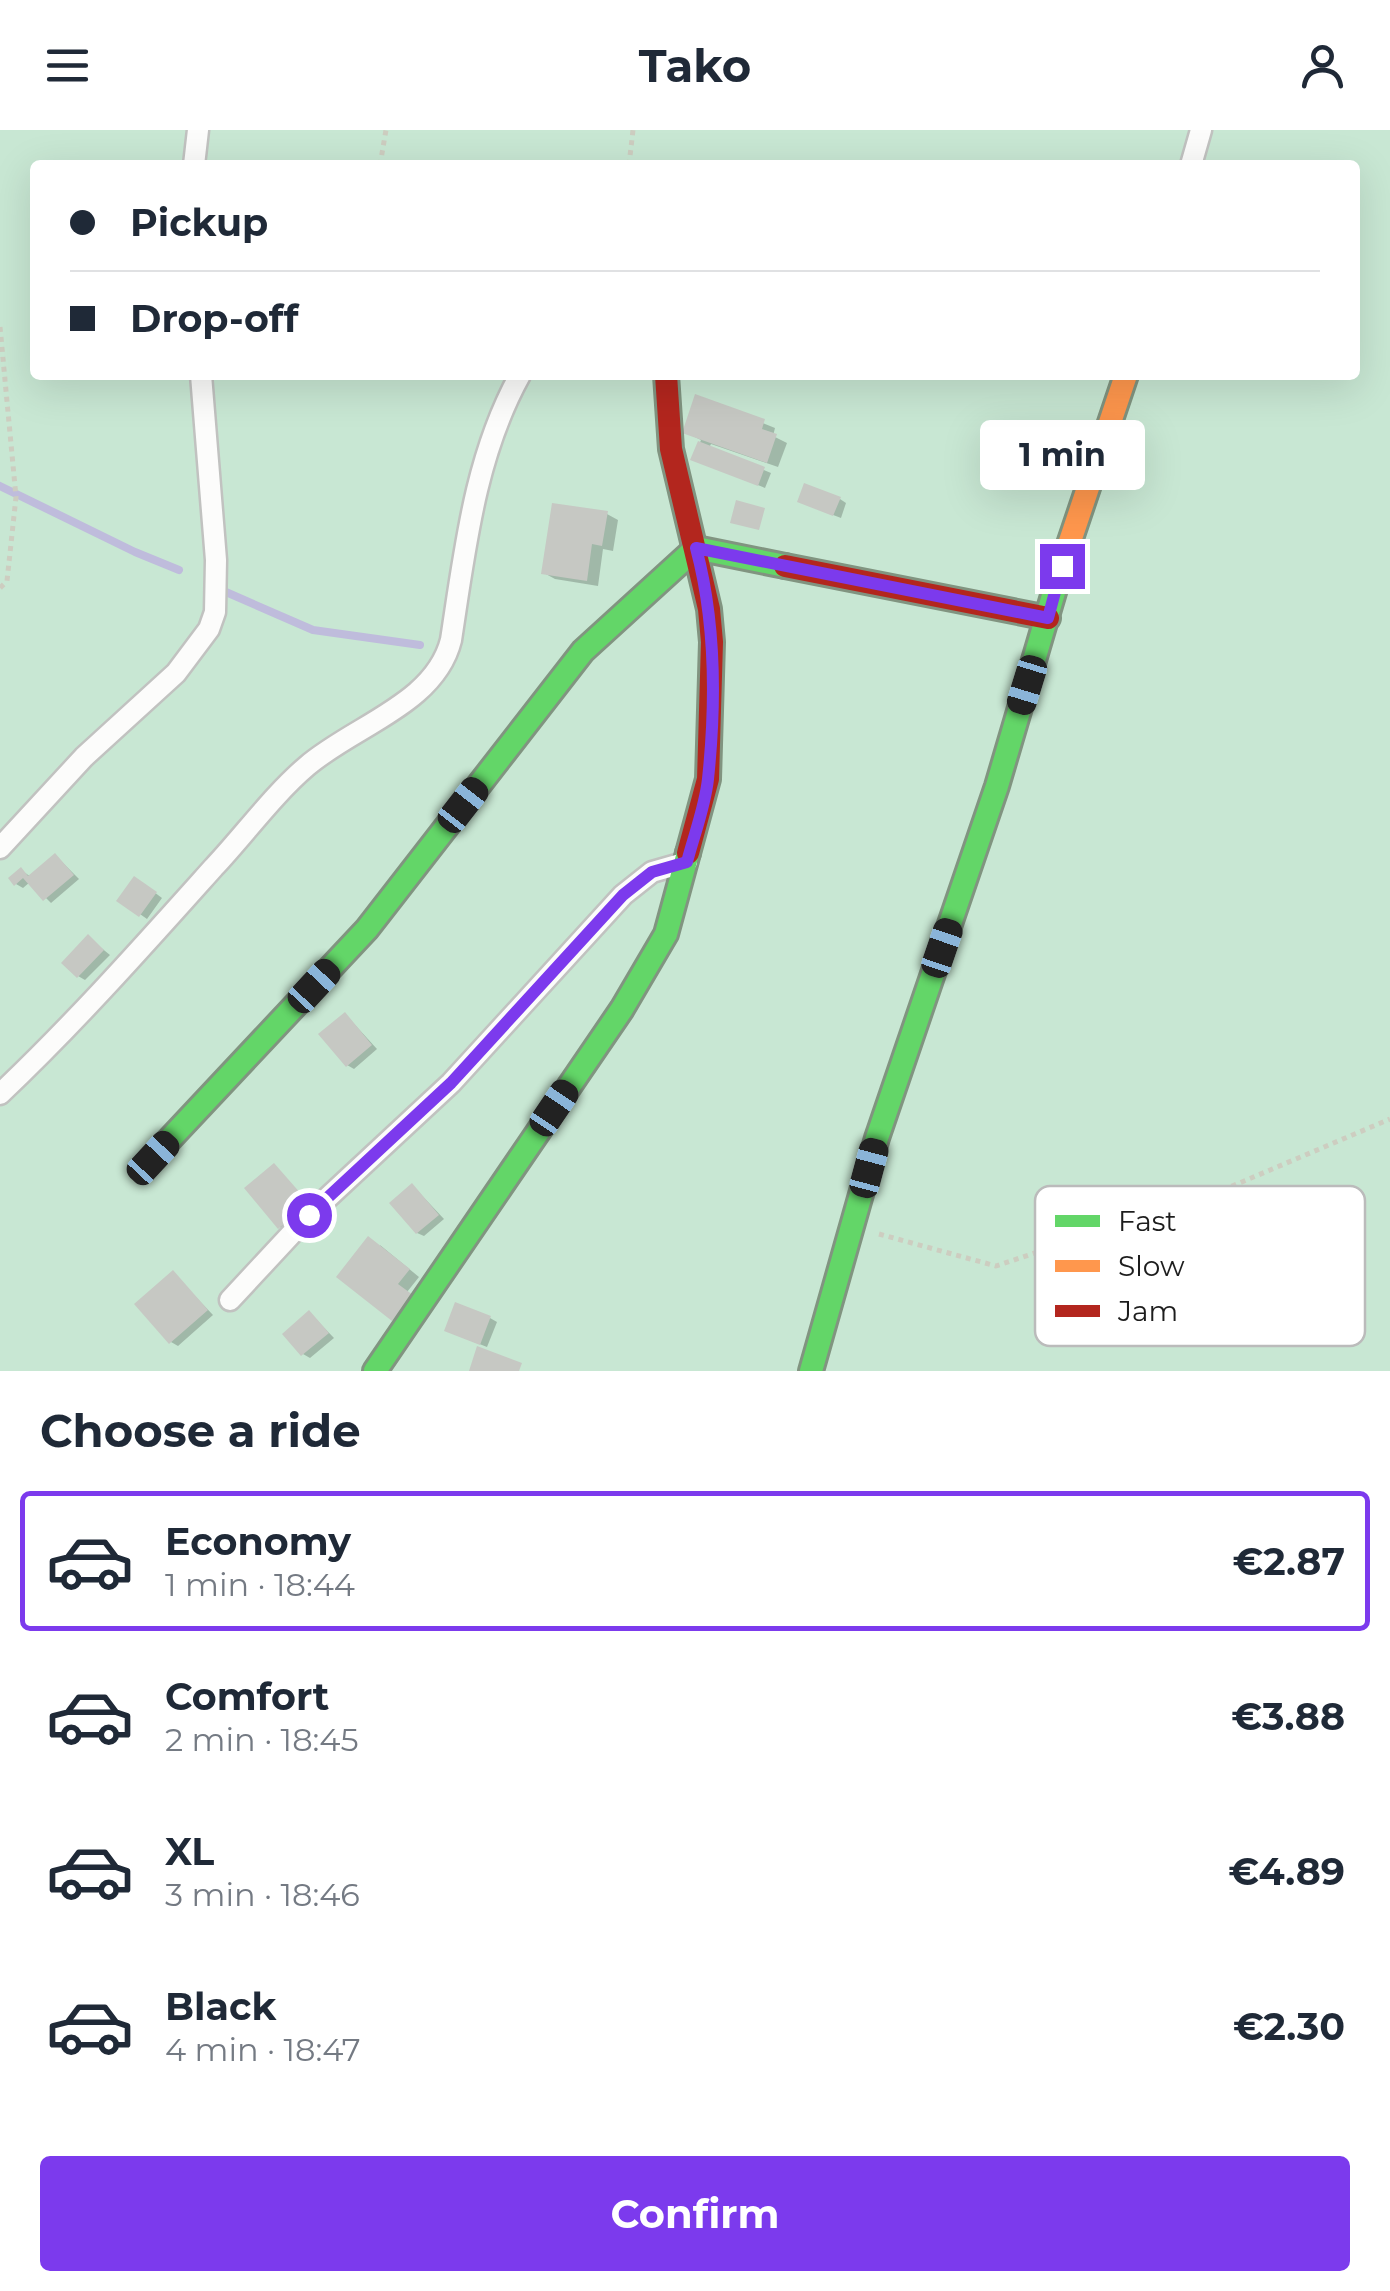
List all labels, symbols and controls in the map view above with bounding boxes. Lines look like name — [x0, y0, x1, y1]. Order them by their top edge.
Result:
icon: menu — [40, 38, 95, 93]
text: Tako — [639, 38, 751, 93]
icon: person — [1295, 38, 1350, 93]
text: Pickup — [130, 199, 268, 246]
text: Drop-off — [130, 295, 299, 342]
callout: 1 min — [980, 421, 1144, 491]
text: 1 min — [1019, 435, 1106, 474]
route end — [1040, 544, 1085, 589]
car — [1004, 652, 1050, 718]
car — [433, 772, 493, 838]
car — [918, 915, 966, 981]
car — [283, 954, 345, 1018]
car — [525, 1075, 583, 1141]
car — [122, 1126, 184, 1190]
car — [847, 1135, 891, 1201]
legend — [1035, 1186, 1365, 1346]
route start — [287, 1193, 332, 1238]
text: Fast — [1118, 1204, 1177, 1238]
text: Slow — [1118, 1249, 1185, 1283]
text: Jam — [1117, 1294, 1178, 1328]
text: Choose a ride — [40, 1403, 361, 1458]
icon: car — [45, 1516, 135, 1606]
text: Economy — [165, 1518, 351, 1565]
text: €2.87 — [1233, 1538, 1345, 1585]
text: 1 min · 18:44 — [165, 1565, 355, 1604]
icon: car — [45, 1671, 135, 1761]
text: Comfort — [165, 1673, 329, 1720]
text: €3.88 — [1231, 1693, 1345, 1740]
text: 2 min · 18:45 — [165, 1720, 359, 1759]
icon: car — [45, 1826, 135, 1916]
text: XL — [165, 1828, 214, 1875]
text: €4.89 — [1228, 1848, 1345, 1895]
text: 3 min · 18:46 — [165, 1875, 360, 1914]
icon: car — [45, 1981, 135, 2071]
text: Black — [165, 1983, 276, 2030]
text: €2.30 — [1233, 2003, 1345, 2050]
text: 4 min · 18:47 — [165, 2030, 361, 2069]
button: Confirm — [40, 2156, 1350, 2271]

